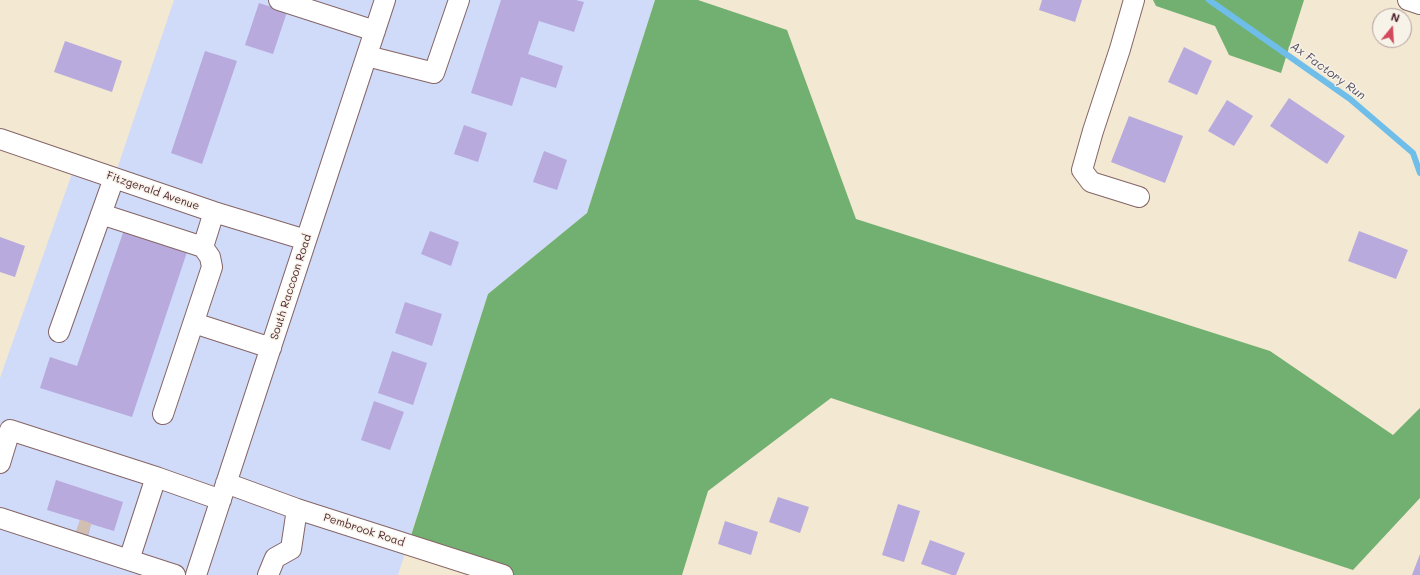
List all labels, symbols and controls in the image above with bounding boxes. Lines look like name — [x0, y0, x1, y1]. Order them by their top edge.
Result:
north arrow — [1372, 8, 1412, 48]
text: N — [1389, 9, 1402, 25]
water label: Ax Factory Run — [1288, 39, 1368, 103]
street label: Fitzgerald Avenue — [105, 169, 201, 213]
street label: South Raccoon Road — [268, 233, 314, 341]
street label: Pembrook Road — [322, 511, 406, 549]

